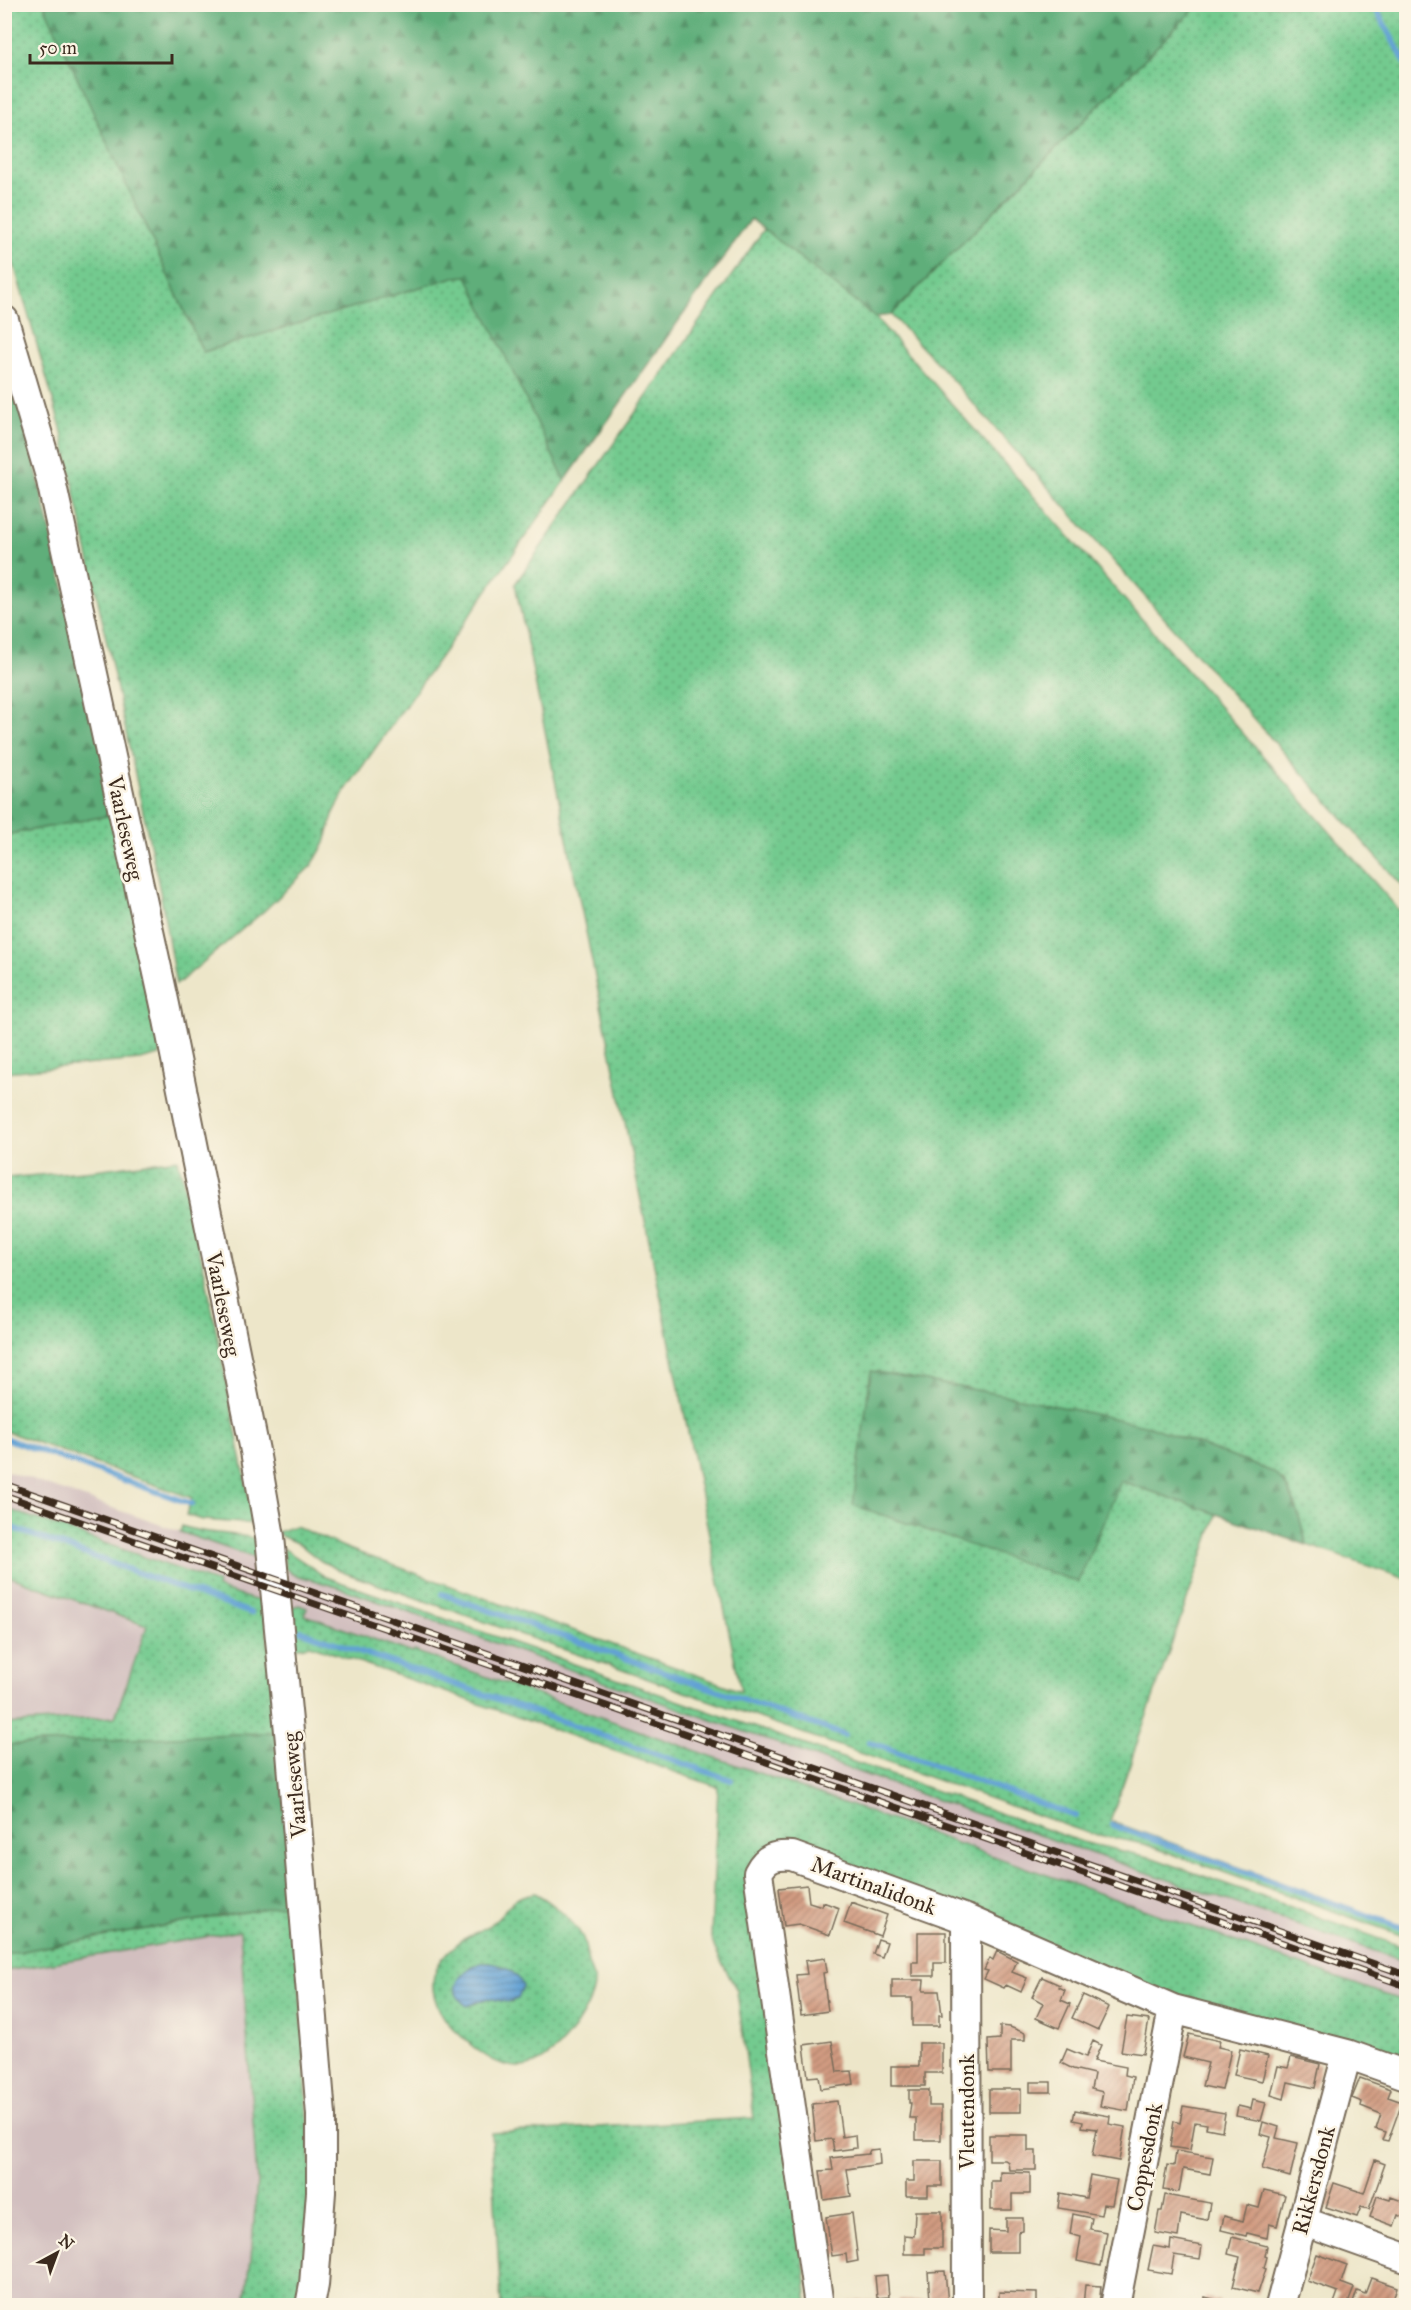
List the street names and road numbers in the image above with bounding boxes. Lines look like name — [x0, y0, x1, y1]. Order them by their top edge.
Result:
street label: Vaarleseweg — [101, 772, 150, 884]
street label: Vaarleseweg — [200, 1248, 247, 1360]
street label: Vaarleseweg — [276, 1730, 313, 1840]
street label: Martinalidonk — [807, 1850, 941, 1921]
street label: Vleutendonk — [953, 2053, 980, 2171]
street label: Coppesdonk — [1121, 2100, 1168, 2214]
street label: Rikkersdonk — [1286, 2122, 1341, 2238]

